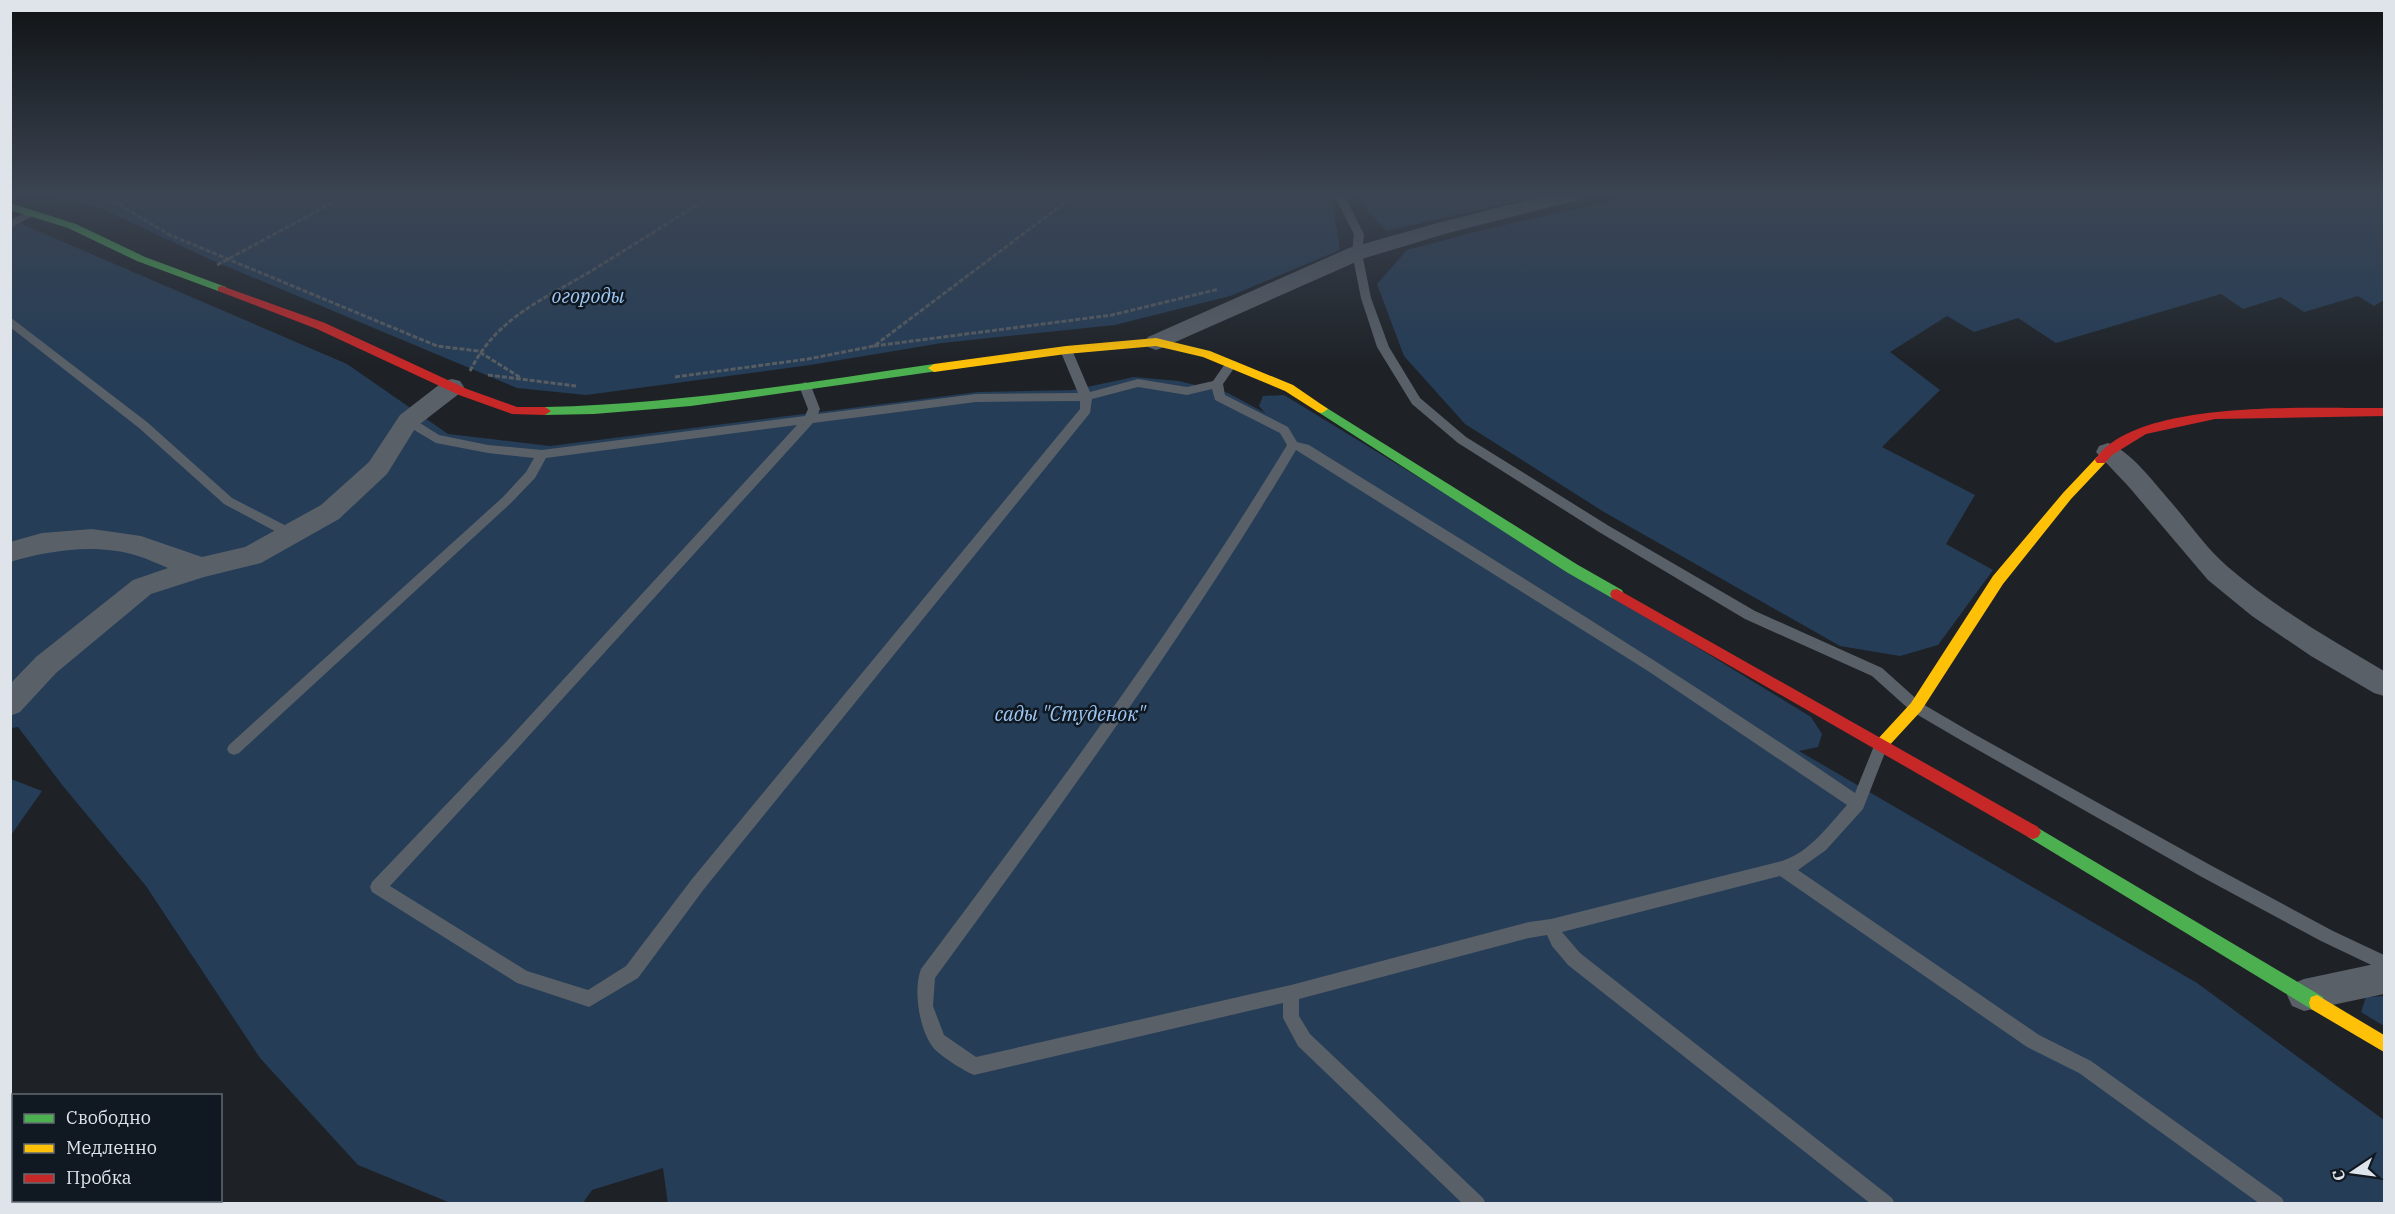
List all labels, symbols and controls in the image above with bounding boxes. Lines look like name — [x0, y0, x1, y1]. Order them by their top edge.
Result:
park label: огороды — [552, 282, 624, 309]
park label: сады "Студенок" — [995, 700, 1147, 727]
legend — [12, 1094, 222, 1202]
text: Свободно — [66, 1106, 151, 1129]
text: Медленно — [66, 1136, 157, 1159]
north arrow — [2323, 1142, 2383, 1202]
text: Пробка — [66, 1166, 132, 1189]
text: С — [2327, 1168, 2349, 1183]

